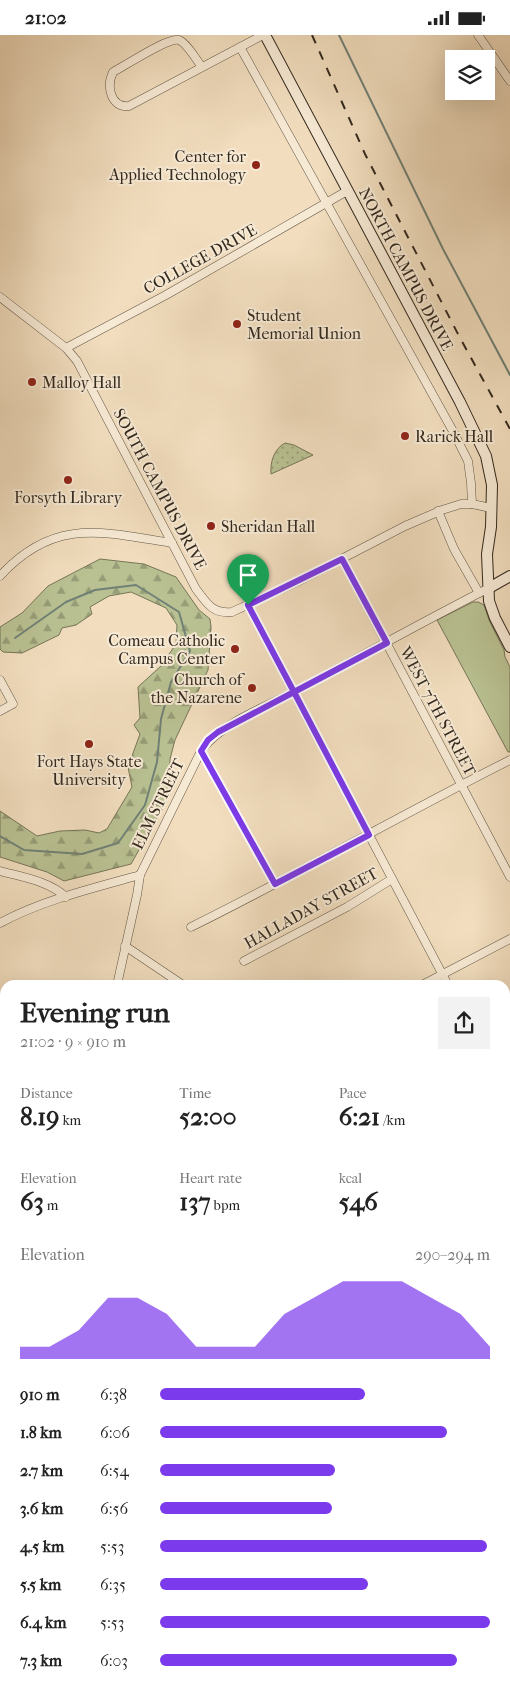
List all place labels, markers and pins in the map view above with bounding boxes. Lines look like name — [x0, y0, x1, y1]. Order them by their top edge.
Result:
place label: Center for Applied Technology — [108, 147, 246, 184]
marker: Center for Applied Technology — [250, 159, 262, 171]
place label: Student Memorial Union — [247, 306, 362, 343]
marker: Student Memorial Union — [231, 318, 243, 330]
place label: Malloy Hall — [42, 373, 122, 392]
marker: Malloy Hall — [26, 376, 38, 388]
place label: Rarick Hall — [415, 427, 494, 446]
marker: Rarick Hall — [399, 430, 411, 442]
marker: Forsyth Library — [62, 474, 74, 486]
place label: Forsyth Library — [14, 488, 122, 507]
place label: Sheridan Hall — [221, 517, 316, 536]
marker: Sheridan Hall — [205, 520, 217, 532]
pin — [227, 554, 269, 605]
place label: Comeau Catholic Campus Center — [108, 631, 225, 668]
marker: Comeau Catholic Campus Center — [229, 643, 241, 655]
place label: Church of the Nazarene — [151, 670, 246, 707]
marker: Church of the Nazarene — [246, 682, 258, 694]
marker: Fort Hays State University — [83, 738, 95, 750]
place label: Fort Hays State University — [36, 752, 142, 789]

